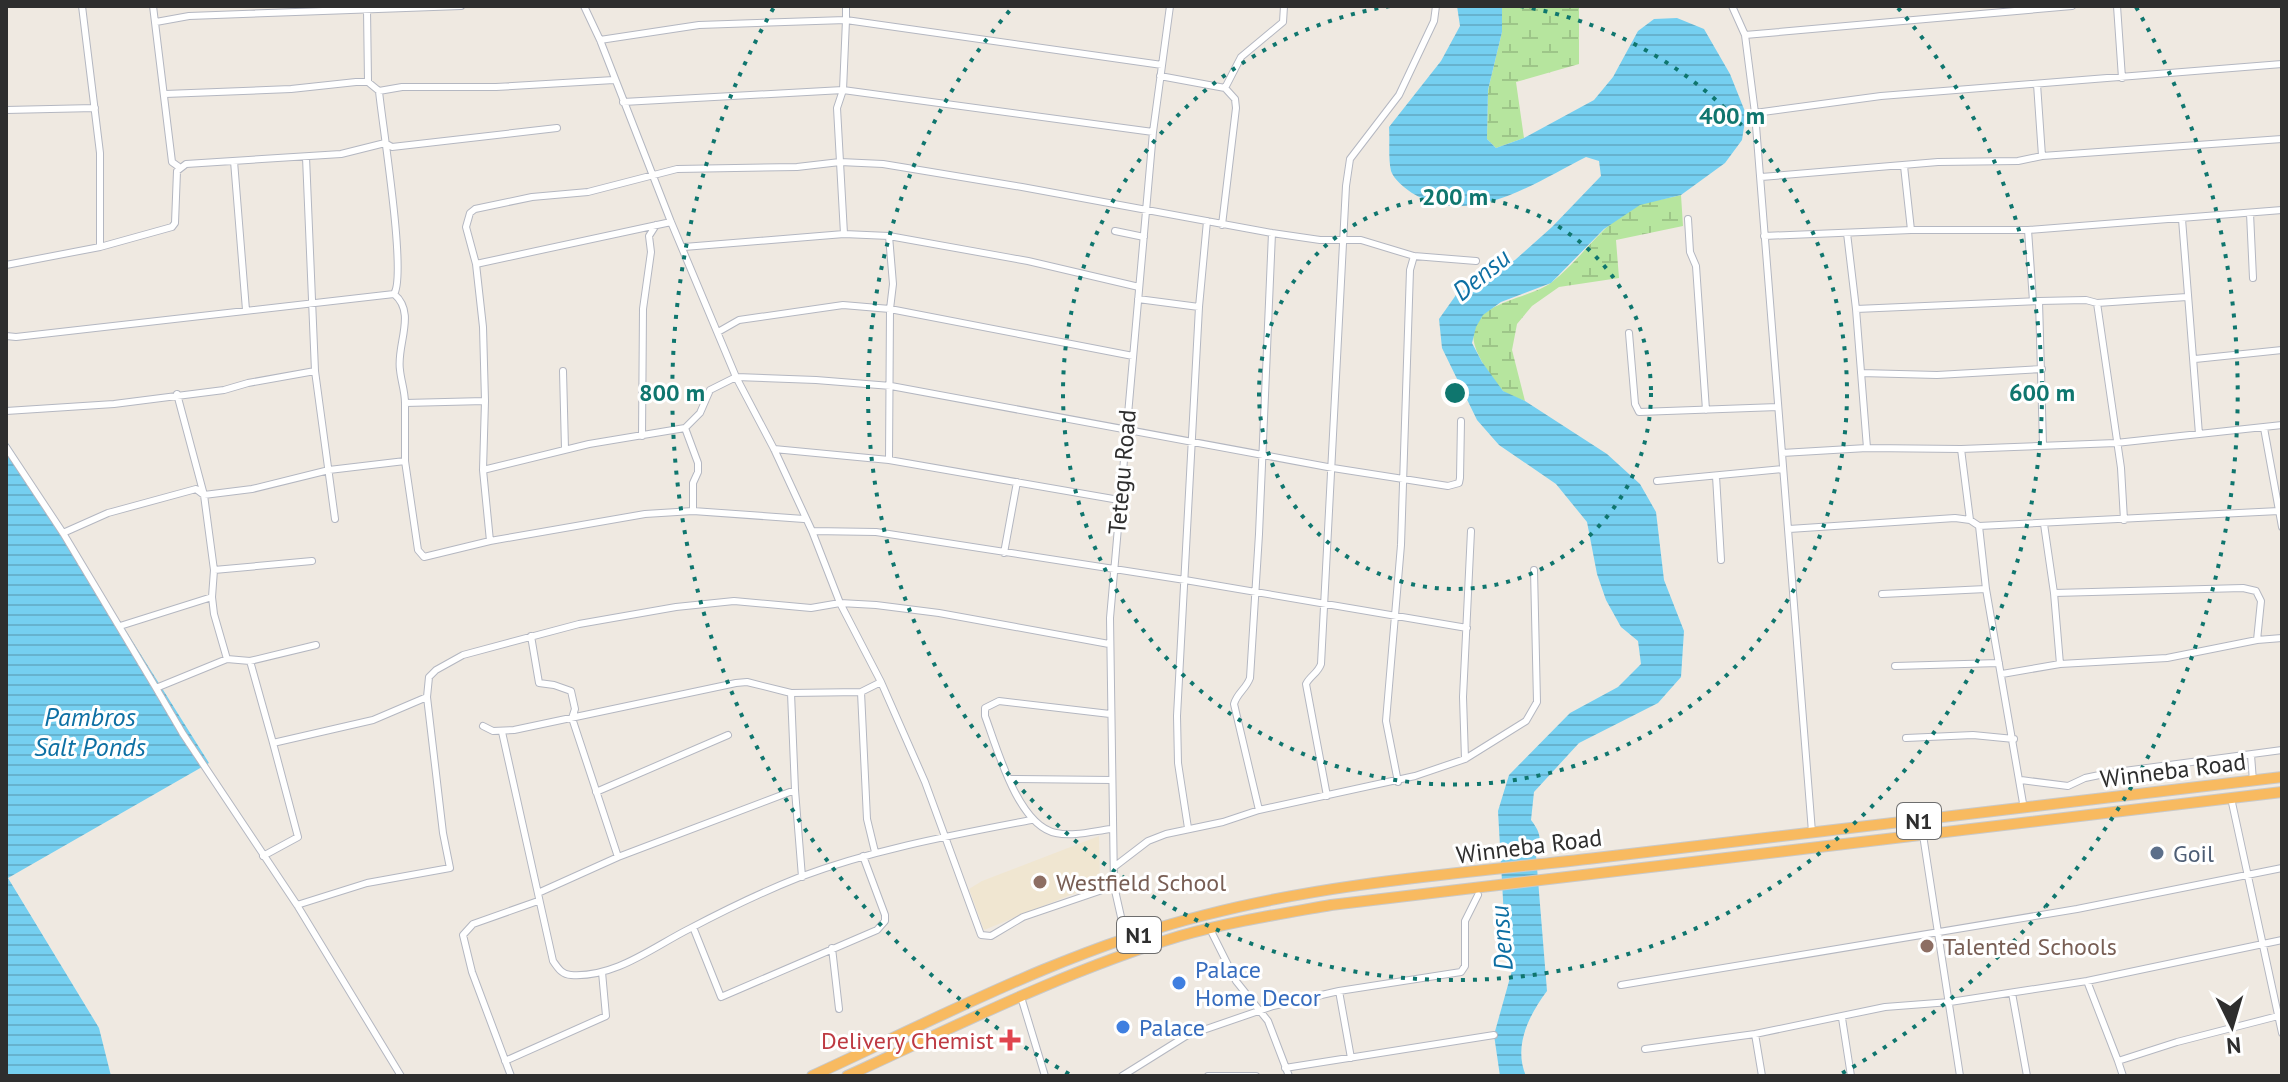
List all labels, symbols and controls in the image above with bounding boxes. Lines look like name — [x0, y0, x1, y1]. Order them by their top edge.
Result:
text: 400 m — [1699, 100, 1765, 131]
text: 200 m — [1422, 181, 1488, 212]
water label: Densu — [1445, 241, 1517, 307]
text: 800 m — [639, 377, 705, 408]
text: 600 m — [2009, 377, 2075, 408]
centre of rings — [1441, 379, 1469, 407]
street label: Tetegu Road — [1101, 408, 1143, 536]
water label: Pambros Salt Ponds — [34, 700, 147, 763]
street label: Winneba Road — [2098, 746, 2248, 794]
road number: N1 — [1897, 803, 1941, 839]
street label: Winneba Road — [1454, 822, 1604, 870]
place label: Goil — [2173, 838, 2214, 869]
marker: Goil — [2148, 844, 2166, 862]
place label: Westfield School — [1056, 867, 1226, 898]
marker: Westfield School — [1031, 873, 1049, 891]
water label: Densu — [1482, 904, 1520, 972]
road number: N1 — [1117, 917, 1161, 953]
place label: Talented Schools — [1943, 931, 2117, 962]
marker: Talented Schools — [1918, 937, 1936, 955]
place label: Palace Home Decor — [1195, 954, 1321, 1013]
marker: Palace Home Decor — [1170, 974, 1188, 992]
north arrow — [2192, 986, 2272, 1066]
place label: Palace — [1139, 1012, 1205, 1043]
marker: Palace — [1114, 1018, 1132, 1036]
place label: Delivery Chemist — [821, 1025, 994, 1056]
marker: Delivery Chemist — [1001, 1031, 1019, 1049]
text: N — [2225, 1031, 2242, 1061]

